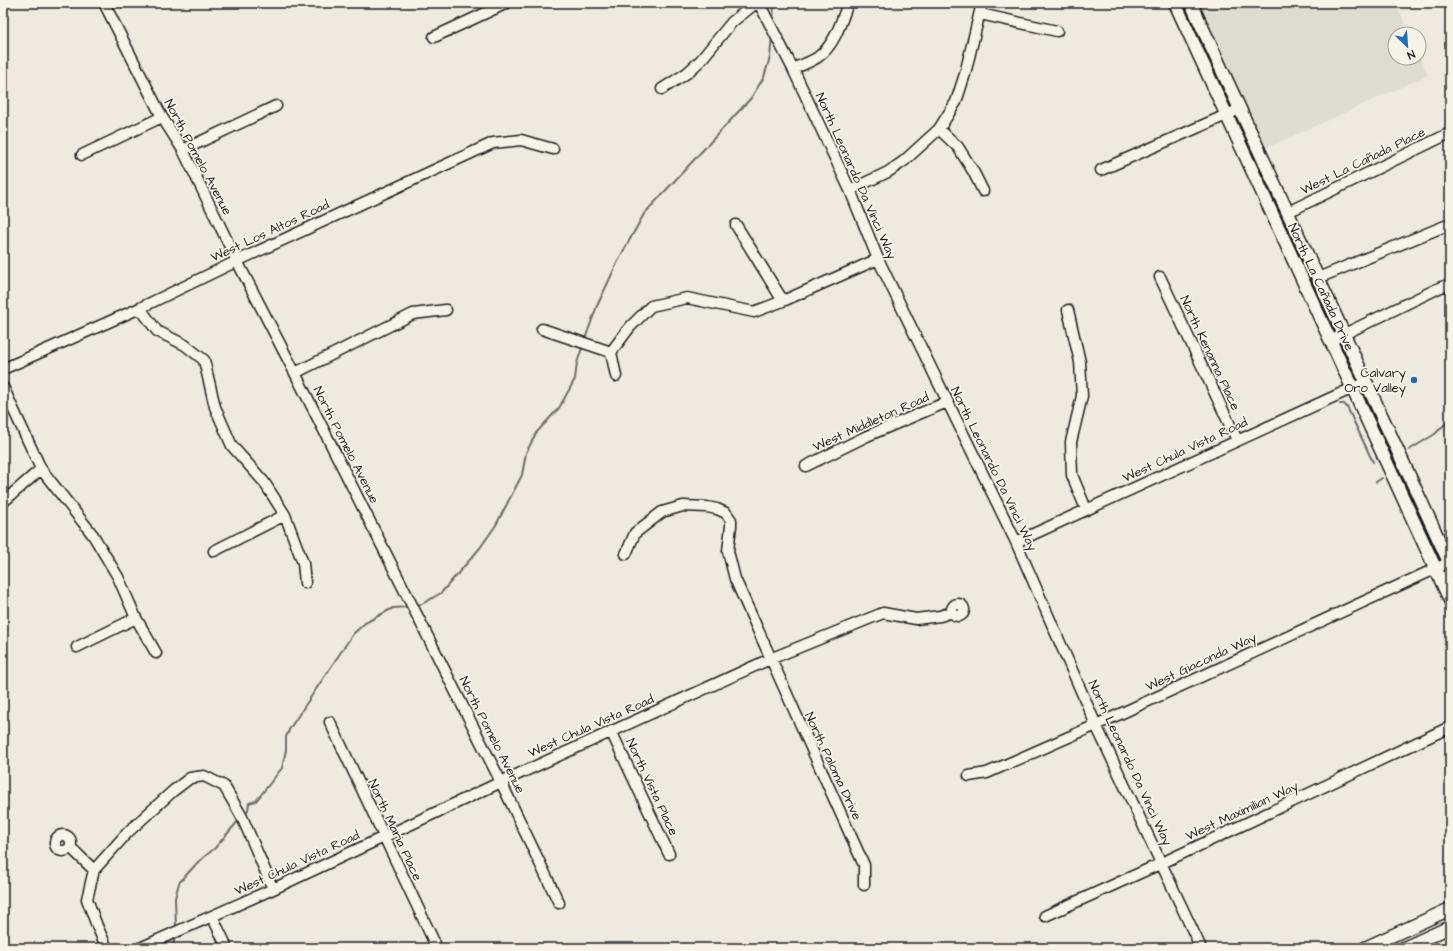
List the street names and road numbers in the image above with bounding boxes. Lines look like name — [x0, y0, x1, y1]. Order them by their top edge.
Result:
street label: North Leonardo Da Vinci Way — [810, 90, 901, 263]
street label: North Pomelo Avenue — [160, 96, 236, 218]
street label: West La Cañada Place — [1298, 123, 1428, 199]
street label: West Los Altos Road — [208, 195, 332, 266]
street label: North La Cañada Drive — [1283, 220, 1359, 354]
street label: North Kenanna Place — [1176, 293, 1244, 413]
street label: North Pomelo Avenue — [309, 383, 383, 507]
street label: North Leonardo Da Vinci Way — [945, 384, 1042, 555]
street label: West Middleton Road — [810, 388, 932, 456]
street label: West Chula Vista Road — [1120, 413, 1251, 487]
street label: West Giaconda Way — [1143, 628, 1260, 696]
street label: North Pomelo Avenue — [455, 673, 529, 797]
street label: North Leonardo Da Vinci Way — [1083, 677, 1176, 849]
street label: West Chula Vista Road — [525, 690, 657, 762]
street label: North Paloma Drive — [800, 709, 866, 823]
street label: North Vista Place — [622, 735, 682, 839]
street label: North Maria Place — [364, 776, 426, 884]
street label: West Maximilian Way — [1183, 777, 1302, 846]
street label: West Chula Vista Road — [232, 826, 363, 900]

